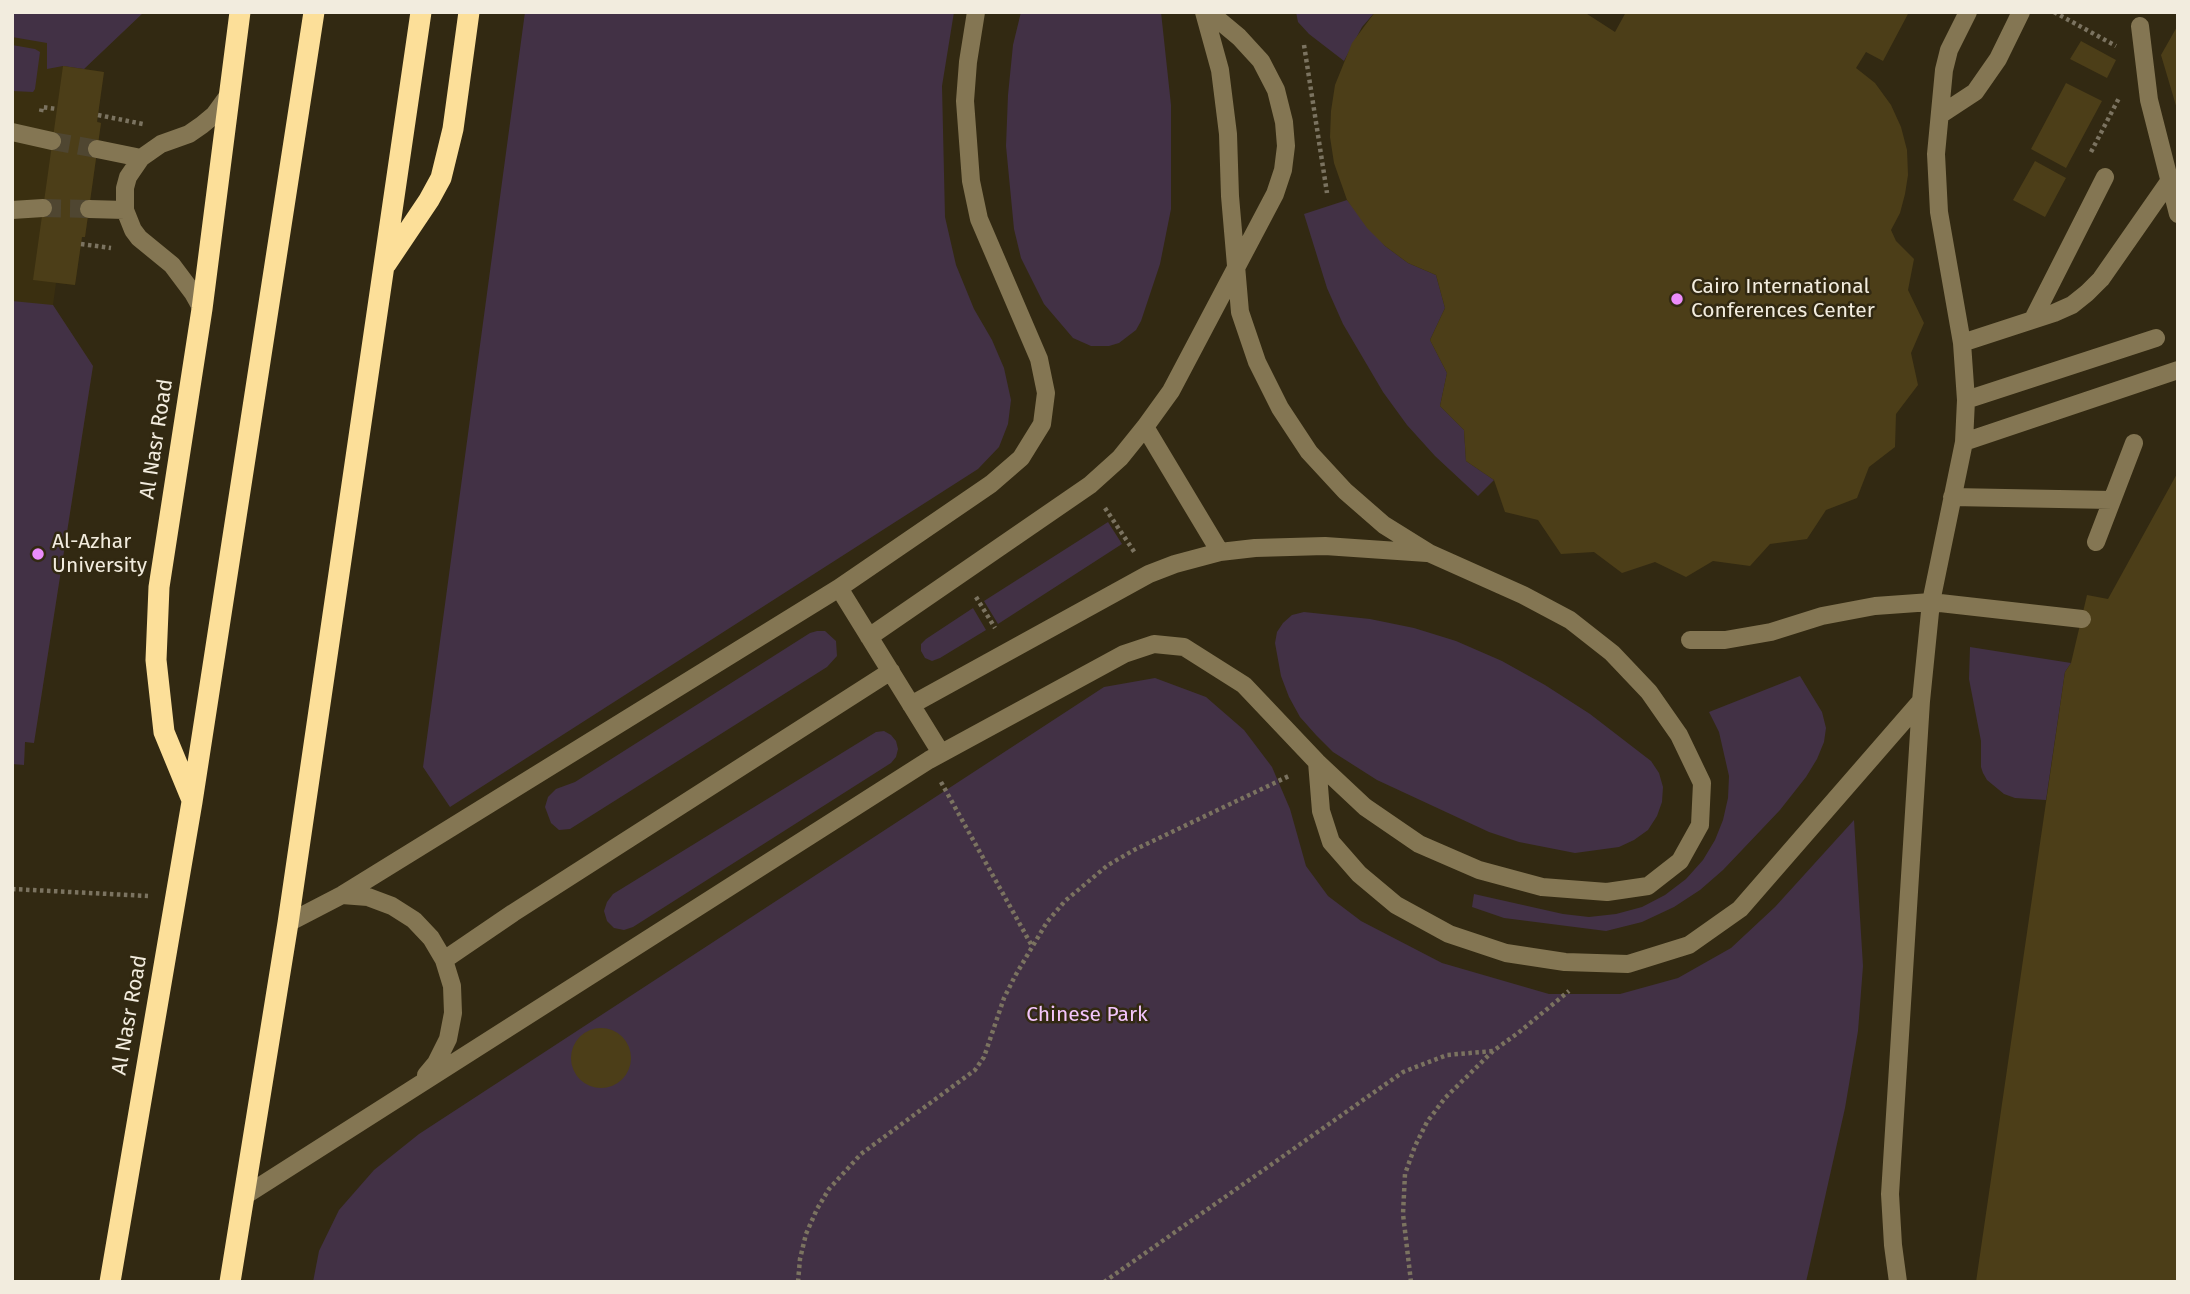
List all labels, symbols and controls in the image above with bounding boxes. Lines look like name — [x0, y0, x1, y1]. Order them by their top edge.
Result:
place label: Cairo International Conferences Center — [1691, 274, 1875, 324]
marker: Cairo International Conferences Center — [1669, 291, 1685, 307]
street label: Al Nasr Road — [135, 377, 179, 501]
place label: Al-Azhar University — [52, 529, 147, 579]
marker: Al-Azhar University — [30, 546, 46, 562]
street label: Al Nasr Road — [107, 953, 153, 1077]
park label: Chinese Park — [1026, 1002, 1148, 1028]

